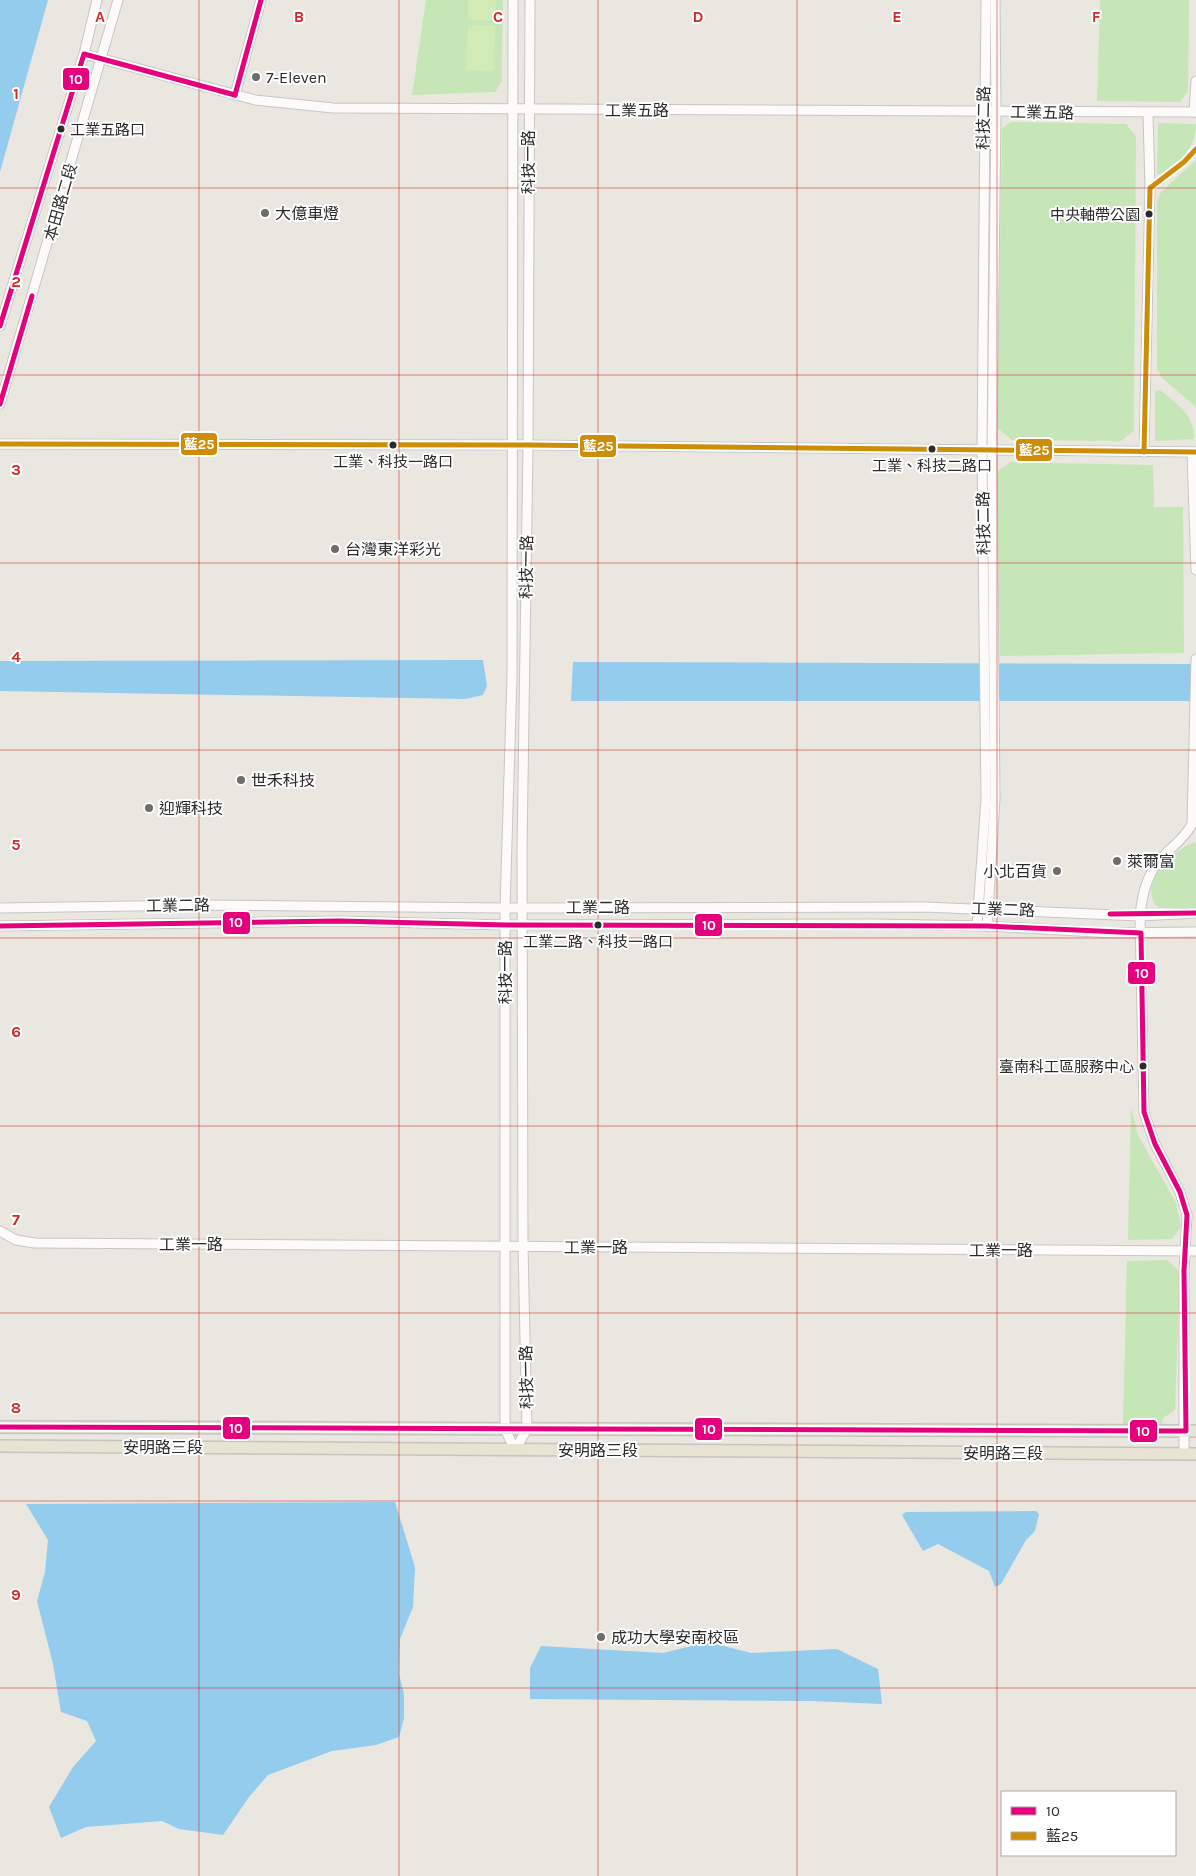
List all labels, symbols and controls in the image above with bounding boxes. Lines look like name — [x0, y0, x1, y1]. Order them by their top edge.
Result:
text: A — [95, 7, 105, 26]
text: B — [294, 7, 304, 26]
text: C — [493, 7, 503, 26]
text: D — [693, 7, 704, 26]
text: E — [892, 7, 902, 26]
text: F — [1092, 7, 1101, 26]
line badge: 10 — [62, 67, 90, 91]
place label: 7-Eleven — [266, 68, 327, 87]
text: 10 — [69, 71, 83, 88]
marker: 7-Eleven — [250, 71, 262, 83]
text: 1 — [13, 84, 19, 103]
street label: 科技二路 — [973, 86, 994, 150]
street label: 工業五路 — [605, 101, 669, 120]
street label: 工業五路 — [1010, 102, 1074, 123]
place label: 工業五路口 — [70, 121, 145, 139]
marker: 工業五路口 — [56, 124, 66, 134]
street label: 科技一路 — [519, 130, 538, 194]
street label: 本田路二段 — [40, 161, 81, 243]
place label: 大億車燈 — [275, 204, 339, 223]
place label: 中央軸帶公園 — [1050, 206, 1140, 224]
marker: 大億車燈 — [259, 207, 271, 219]
marker: 中央軸帶公園 — [1144, 209, 1154, 219]
text: 2 — [11, 272, 21, 291]
line badge: 藍25 — [180, 432, 218, 456]
line badge: 藍25 — [579, 434, 617, 458]
text: 藍25 — [184, 436, 214, 453]
text: 藍25 — [583, 438, 613, 455]
line badge: 藍25 — [1015, 438, 1053, 462]
marker: 工業、科技一路口 — [388, 440, 398, 450]
text: 藍25 — [1019, 442, 1049, 459]
marker: 工業、科技二路口 — [927, 444, 937, 454]
place label: 工業、科技一路口 — [333, 453, 453, 471]
place label: 工業、科技二路口 — [872, 457, 992, 475]
text: 3 — [11, 460, 21, 479]
street label: 科技二路 — [973, 491, 994, 555]
street label: 科技一路 — [516, 535, 537, 599]
place label: 台灣東洋彩光 — [345, 540, 441, 559]
marker: 台灣東洋彩光 — [329, 543, 341, 555]
text: 4 — [11, 647, 21, 666]
place label: 世禾科技 — [251, 771, 315, 790]
marker: 世禾科技 — [235, 774, 247, 786]
place label: 迎輝科技 — [159, 799, 223, 818]
marker: 迎輝科技 — [143, 802, 155, 814]
text: 5 — [11, 835, 21, 854]
place label: 萊爾富 — [1127, 852, 1175, 871]
marker: 萊爾富 — [1111, 855, 1123, 867]
place label: 小北百貨 — [983, 862, 1047, 881]
marker: 小北百貨 — [1051, 865, 1063, 877]
street label: 工業二路 — [146, 895, 210, 916]
street label: 工業二路 — [566, 898, 630, 917]
street label: 工業二路 — [971, 899, 1035, 920]
line badge: 10 — [222, 911, 251, 935]
line badge: 10 — [694, 913, 723, 937]
text: 10 — [229, 914, 243, 931]
text: 10 — [702, 917, 716, 934]
marker: 工業二路、科技一路口 — [593, 920, 603, 930]
place label: 工業二路、科技一路口 — [523, 933, 673, 951]
street label: 科技一路 — [496, 940, 515, 1004]
line badge: 10 — [1127, 961, 1156, 985]
text: 10 — [1135, 965, 1149, 982]
text: 6 — [11, 1022, 21, 1041]
place label: 臺南科工區服務中心 — [999, 1058, 1134, 1076]
marker: 臺南科工區服務中心 — [1138, 1061, 1148, 1071]
text: 7 — [12, 1210, 20, 1229]
street label: 工業一路 — [159, 1235, 223, 1254]
street label: 工業一路 — [564, 1238, 628, 1257]
street label: 工業一路 — [969, 1241, 1033, 1260]
street label: 科技一路 — [516, 1345, 537, 1409]
text: 8 — [11, 1398, 21, 1417]
line badge: 10 — [222, 1416, 251, 1440]
line badge: 10 — [694, 1417, 723, 1441]
line badge: 10 — [1129, 1419, 1158, 1443]
text: 10 — [229, 1420, 243, 1437]
text: 10 — [702, 1421, 716, 1438]
text: 10 — [1136, 1423, 1150, 1440]
street label: 安明路三段 — [123, 1438, 203, 1457]
street label: 安明路三段 — [558, 1441, 638, 1460]
street label: 安明路三段 — [963, 1444, 1043, 1463]
text: 9 — [11, 1585, 21, 1604]
place label: 成功大學安南校區 — [611, 1628, 739, 1647]
marker: 成功大學安南校區 — [595, 1631, 607, 1643]
legend — [1001, 1791, 1176, 1856]
text: 10 — [1046, 1802, 1060, 1820]
text: 藍25 — [1046, 1827, 1078, 1845]

